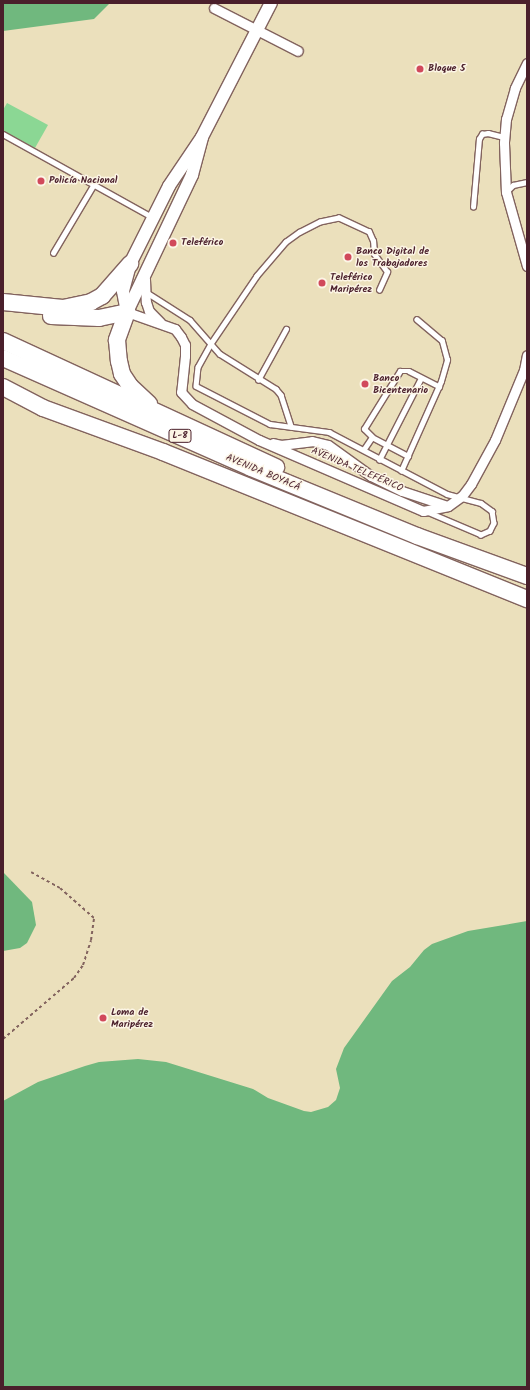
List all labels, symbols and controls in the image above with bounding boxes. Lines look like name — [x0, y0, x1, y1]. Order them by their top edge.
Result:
place label: Bloque 5 — [428, 63, 465, 75]
marker: Bloque 5 — [415, 64, 425, 74]
place label: Policía Nacional — [49, 175, 118, 187]
marker: Policía Nacional — [36, 176, 46, 186]
place label: Teleférico — [181, 237, 223, 249]
marker: Teleférico — [168, 238, 178, 248]
place label: Banco Digital de los Trabajadores — [356, 245, 429, 268]
marker: Banco Digital de los Trabajadores — [343, 252, 353, 262]
place label: Teleférico Maripérez — [330, 271, 372, 294]
marker: Teleférico Maripérez — [317, 278, 327, 288]
place label: Banco Bicentenario — [373, 372, 428, 396]
marker: Banco Bicentenario — [360, 379, 370, 389]
road number: L-8 — [168, 429, 192, 443]
street label: AVENIDA TELEFÉRICO — [309, 445, 405, 495]
street label: AVENIDA BOYACÁ — [224, 452, 302, 494]
place label: Loma de Maripérez — [111, 1006, 153, 1030]
marker: Loma de Maripérez — [98, 1013, 108, 1023]

